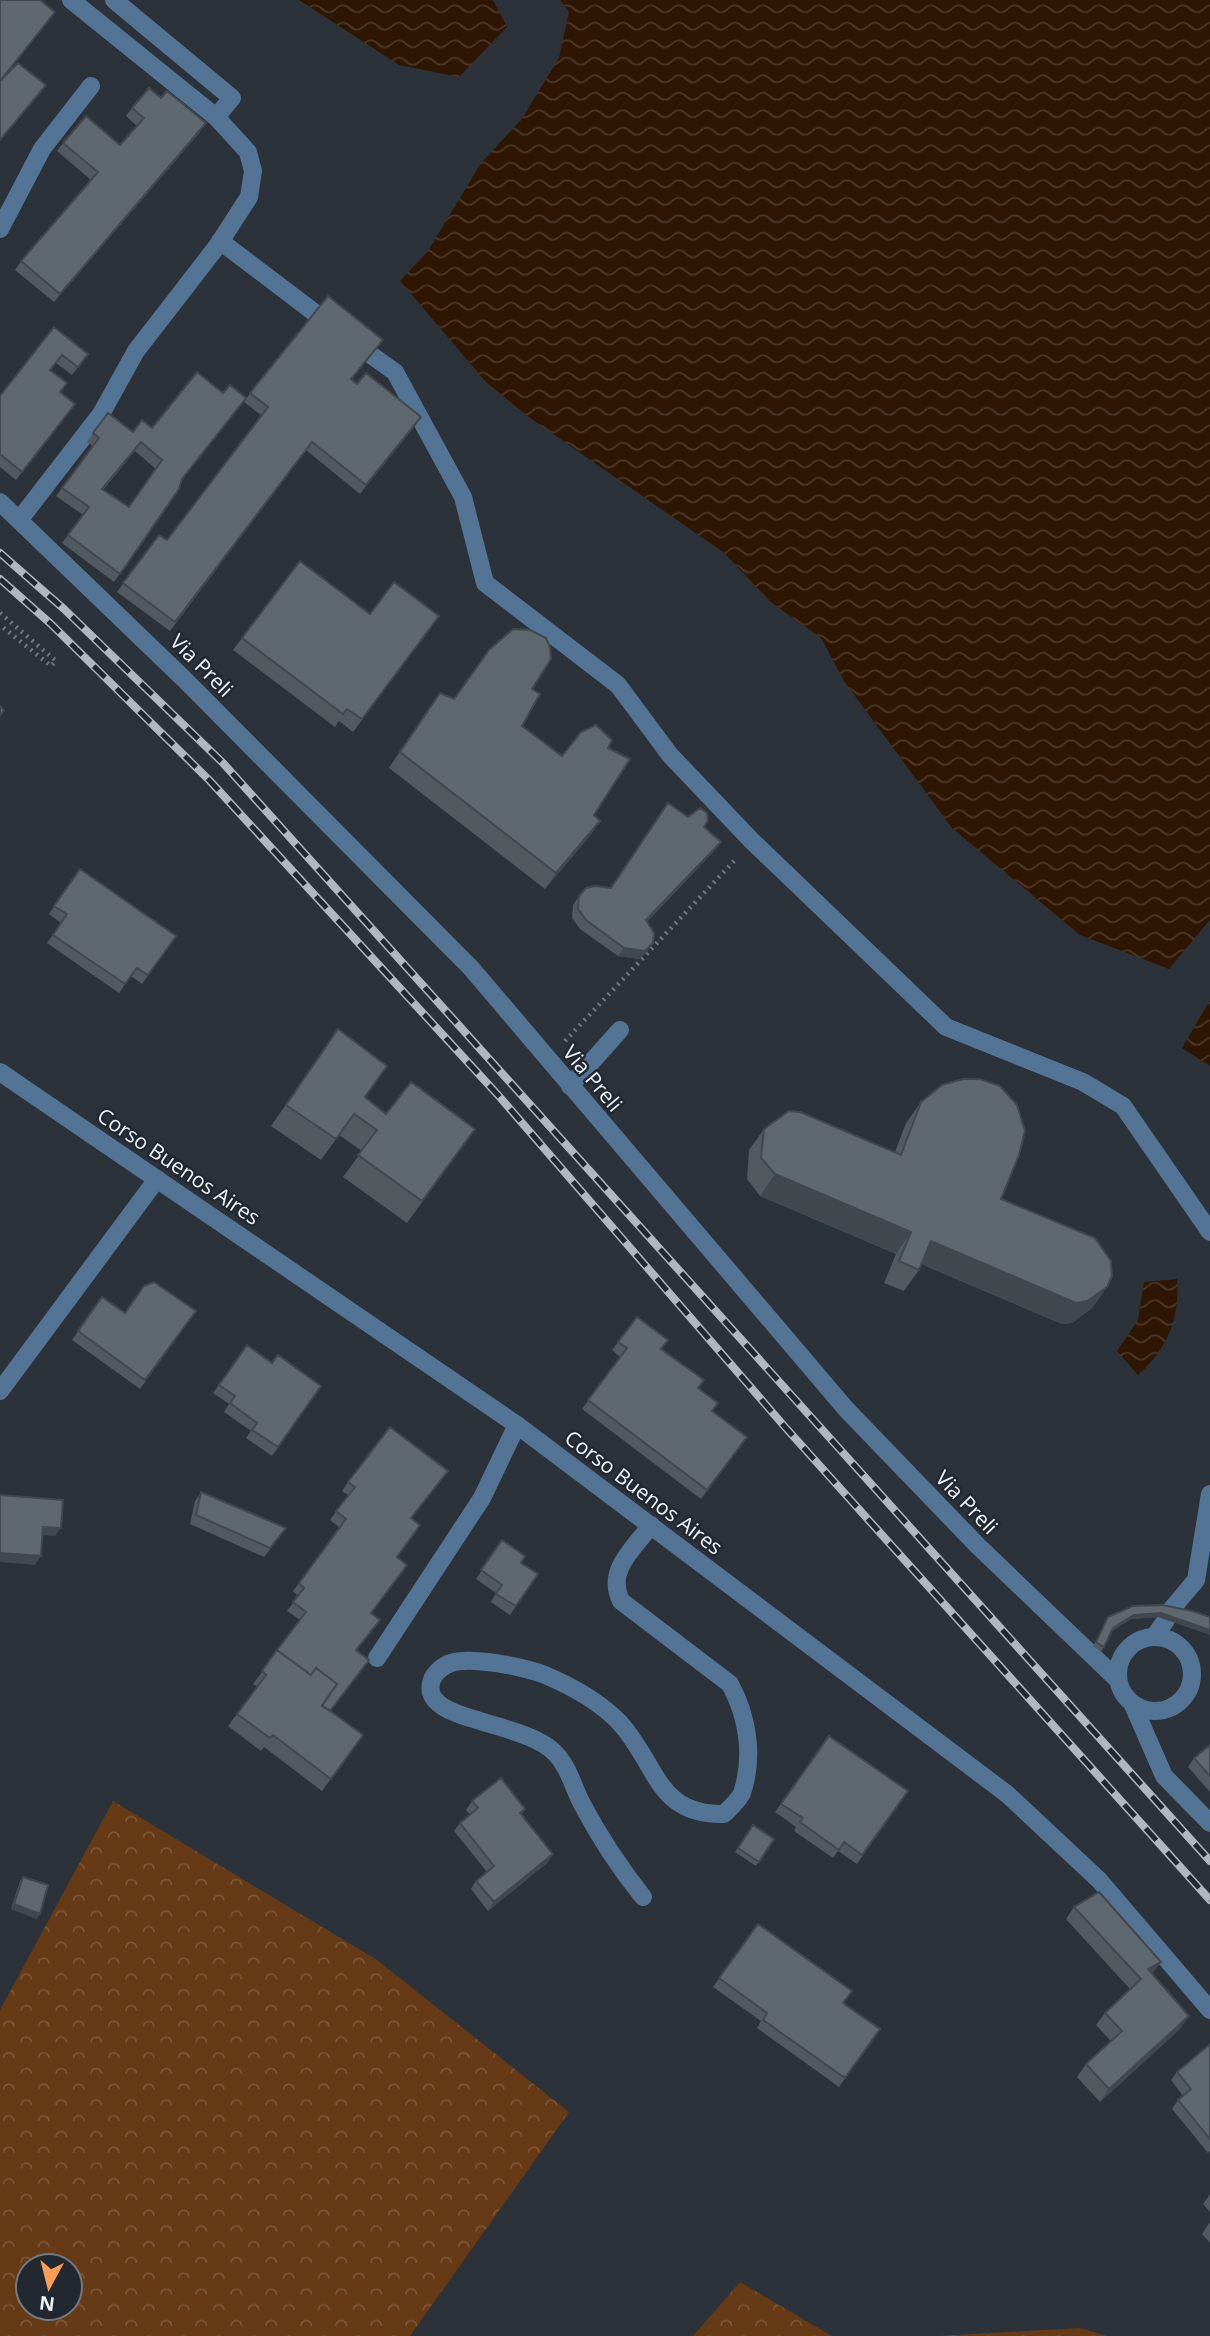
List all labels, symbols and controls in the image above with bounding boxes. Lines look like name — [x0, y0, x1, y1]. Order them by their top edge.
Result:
street label: Via Preli — [164, 627, 240, 703]
street label: Via Preli — [557, 1039, 629, 1117]
street label: Corso Buenos Aires — [92, 1101, 266, 1231]
street label: Corso Buenos Aires — [559, 1423, 729, 1561]
street label: Via Preli — [930, 1464, 1004, 1540]
north arrow — [14, 2252, 84, 2322]
text: N — [38, 2290, 56, 2318]

